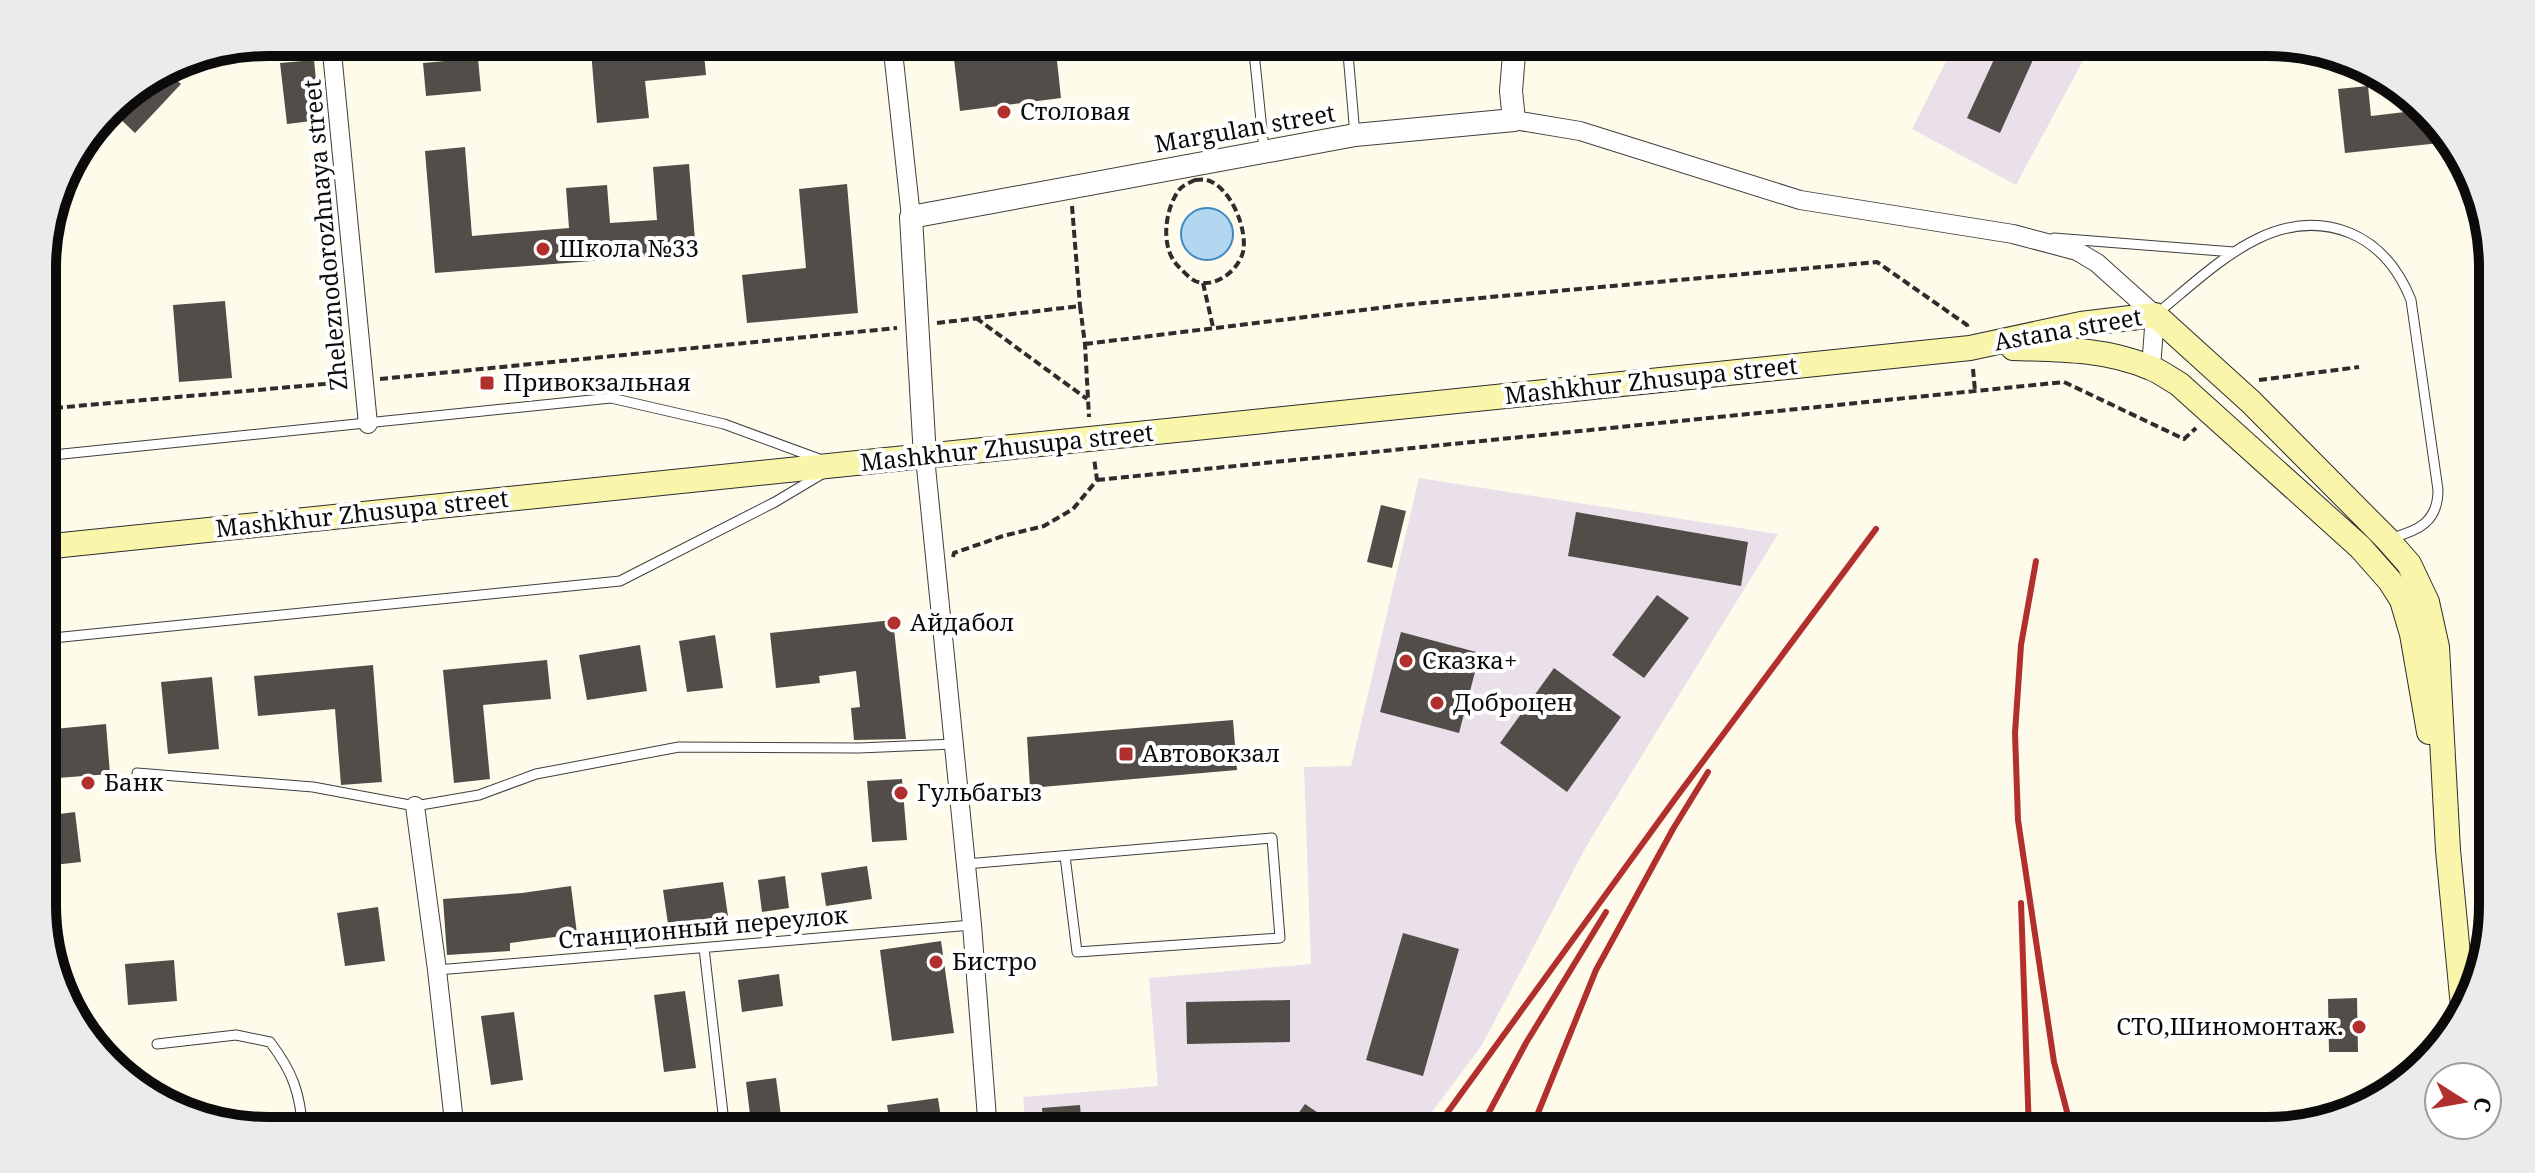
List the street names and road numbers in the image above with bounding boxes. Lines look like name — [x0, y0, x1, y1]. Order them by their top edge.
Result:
street label: Zheleznodorozhnaya street — [294, 78, 355, 392]
street label: Margulan street — [1152, 95, 1338, 160]
street label: Astana street — [1991, 299, 2144, 358]
street label: Mashkhur Zhusupa street — [1503, 348, 1799, 411]
street label: Mashkhur Zhusupa street — [859, 415, 1155, 478]
street label: Mashkhur Zhusupa street — [214, 481, 510, 544]
street label: Станционный переулок — [557, 897, 850, 956]

